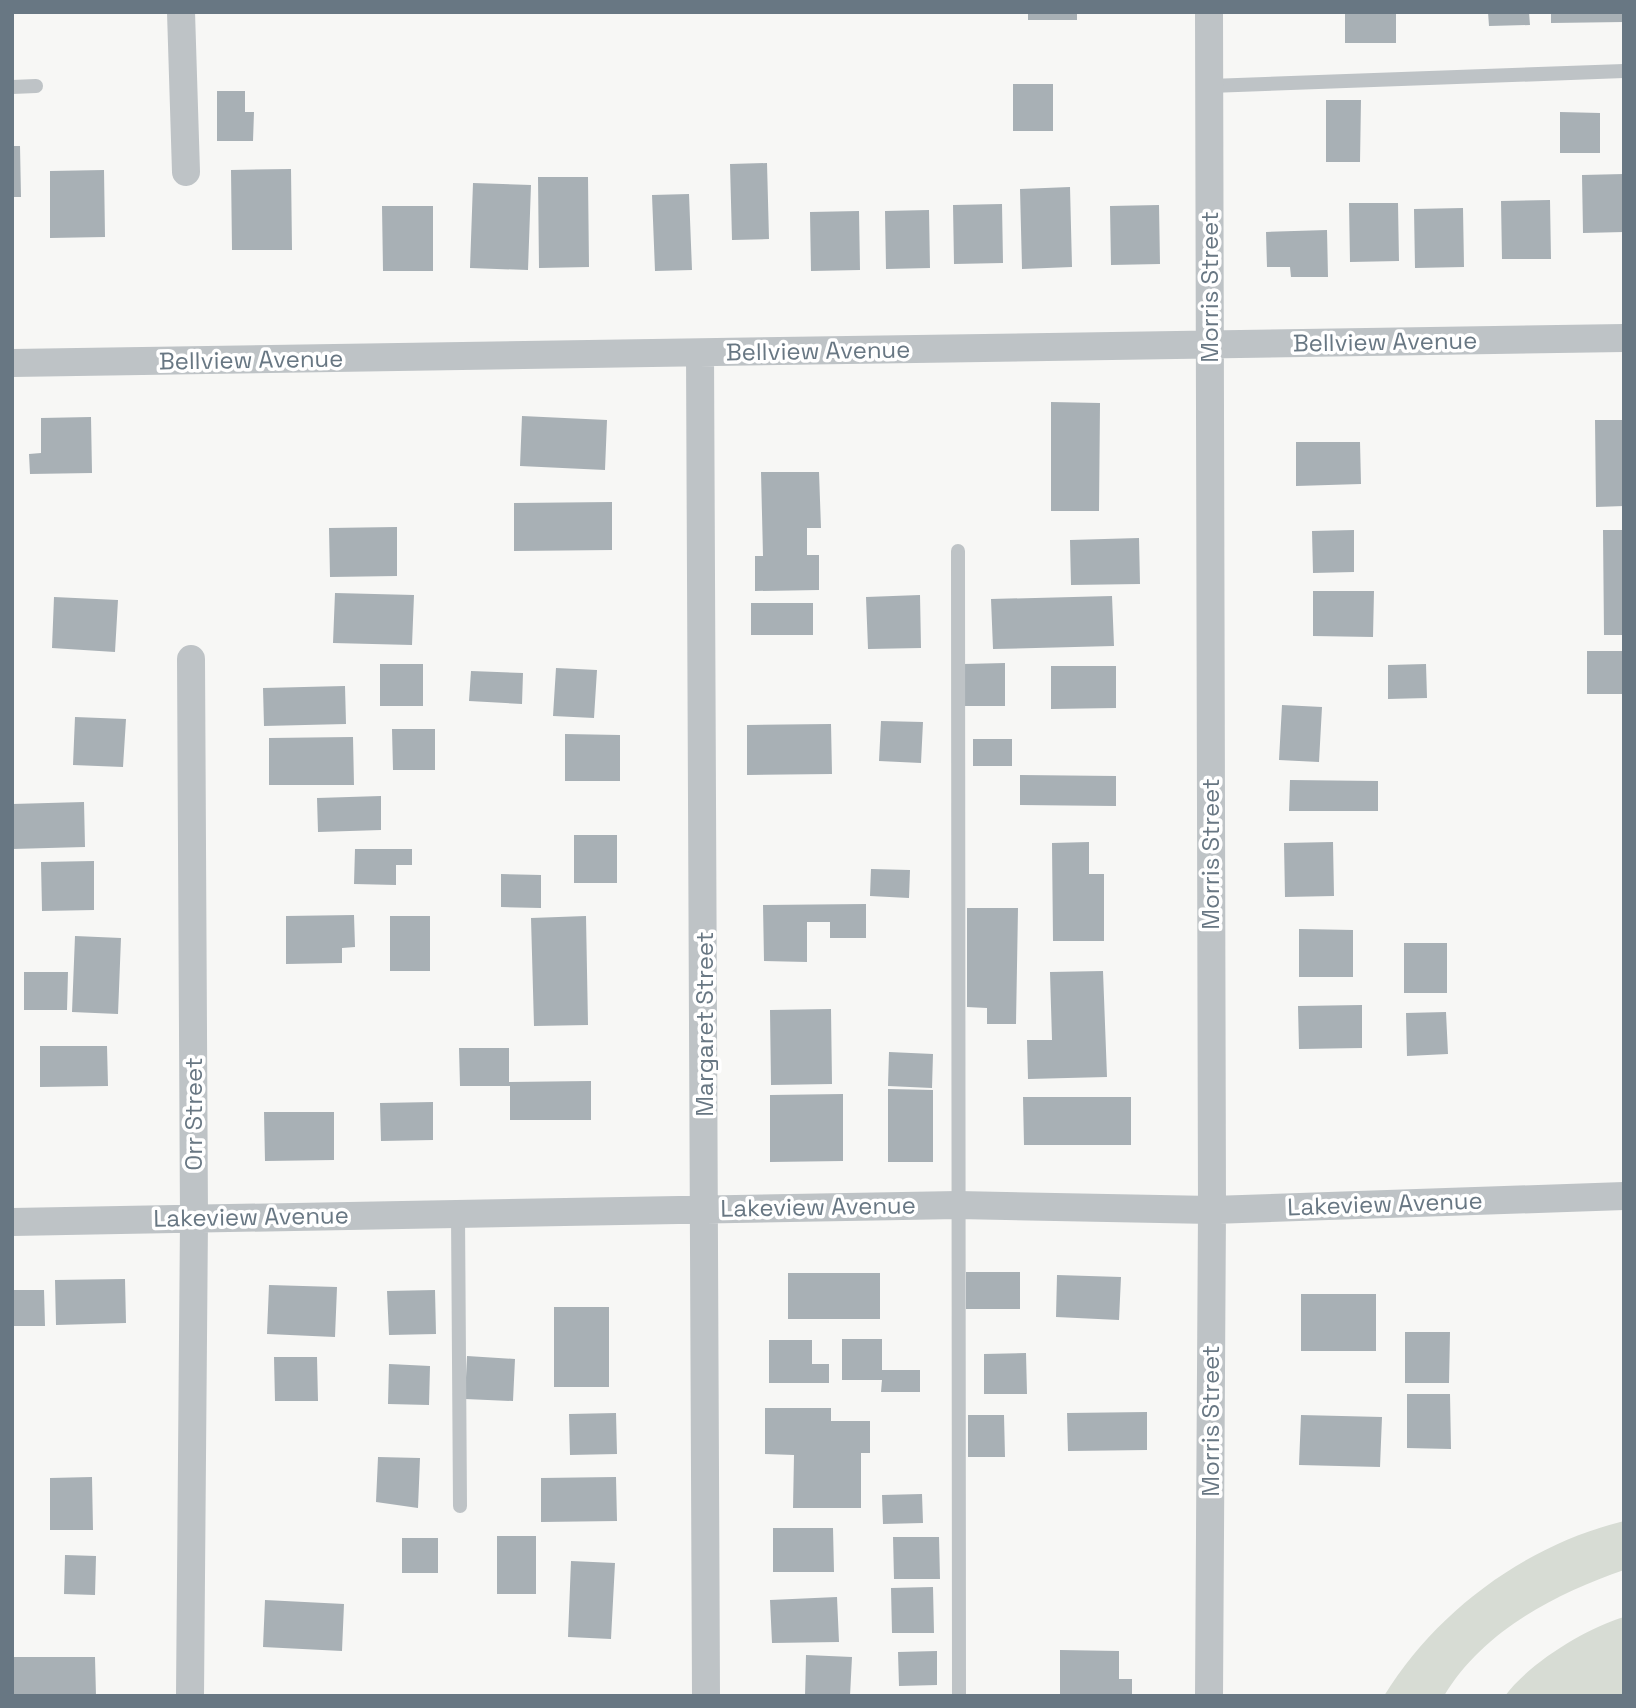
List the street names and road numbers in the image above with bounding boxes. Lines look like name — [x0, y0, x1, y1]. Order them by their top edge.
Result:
street label: Morris Street — [1194, 211, 1225, 363]
street label: Bellview Avenue — [1293, 324, 1477, 359]
street label: Bellview Avenue — [726, 333, 910, 368]
street label: Bellview Avenue — [159, 342, 343, 377]
street label: Morris Street — [1195, 778, 1226, 930]
street label: Margaret Street — [689, 931, 720, 1117]
street label: Orr Street — [178, 1057, 209, 1171]
street label: Lakeview Avenue — [1287, 1185, 1483, 1222]
street label: Lakeview Avenue — [720, 1189, 916, 1224]
street label: Lakeview Avenue — [153, 1199, 349, 1234]
street label: Morris Street — [1195, 1345, 1226, 1497]

